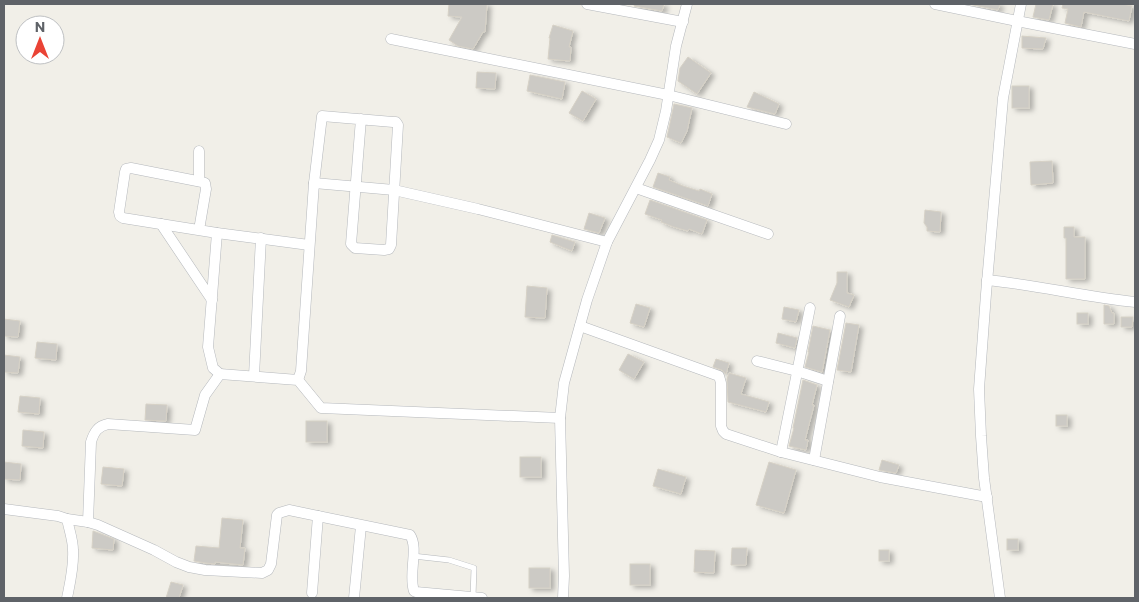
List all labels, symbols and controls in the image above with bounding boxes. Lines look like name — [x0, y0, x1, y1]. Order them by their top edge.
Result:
north arrow — [15, 15, 65, 65]
text: N — [35, 18, 45, 35]

